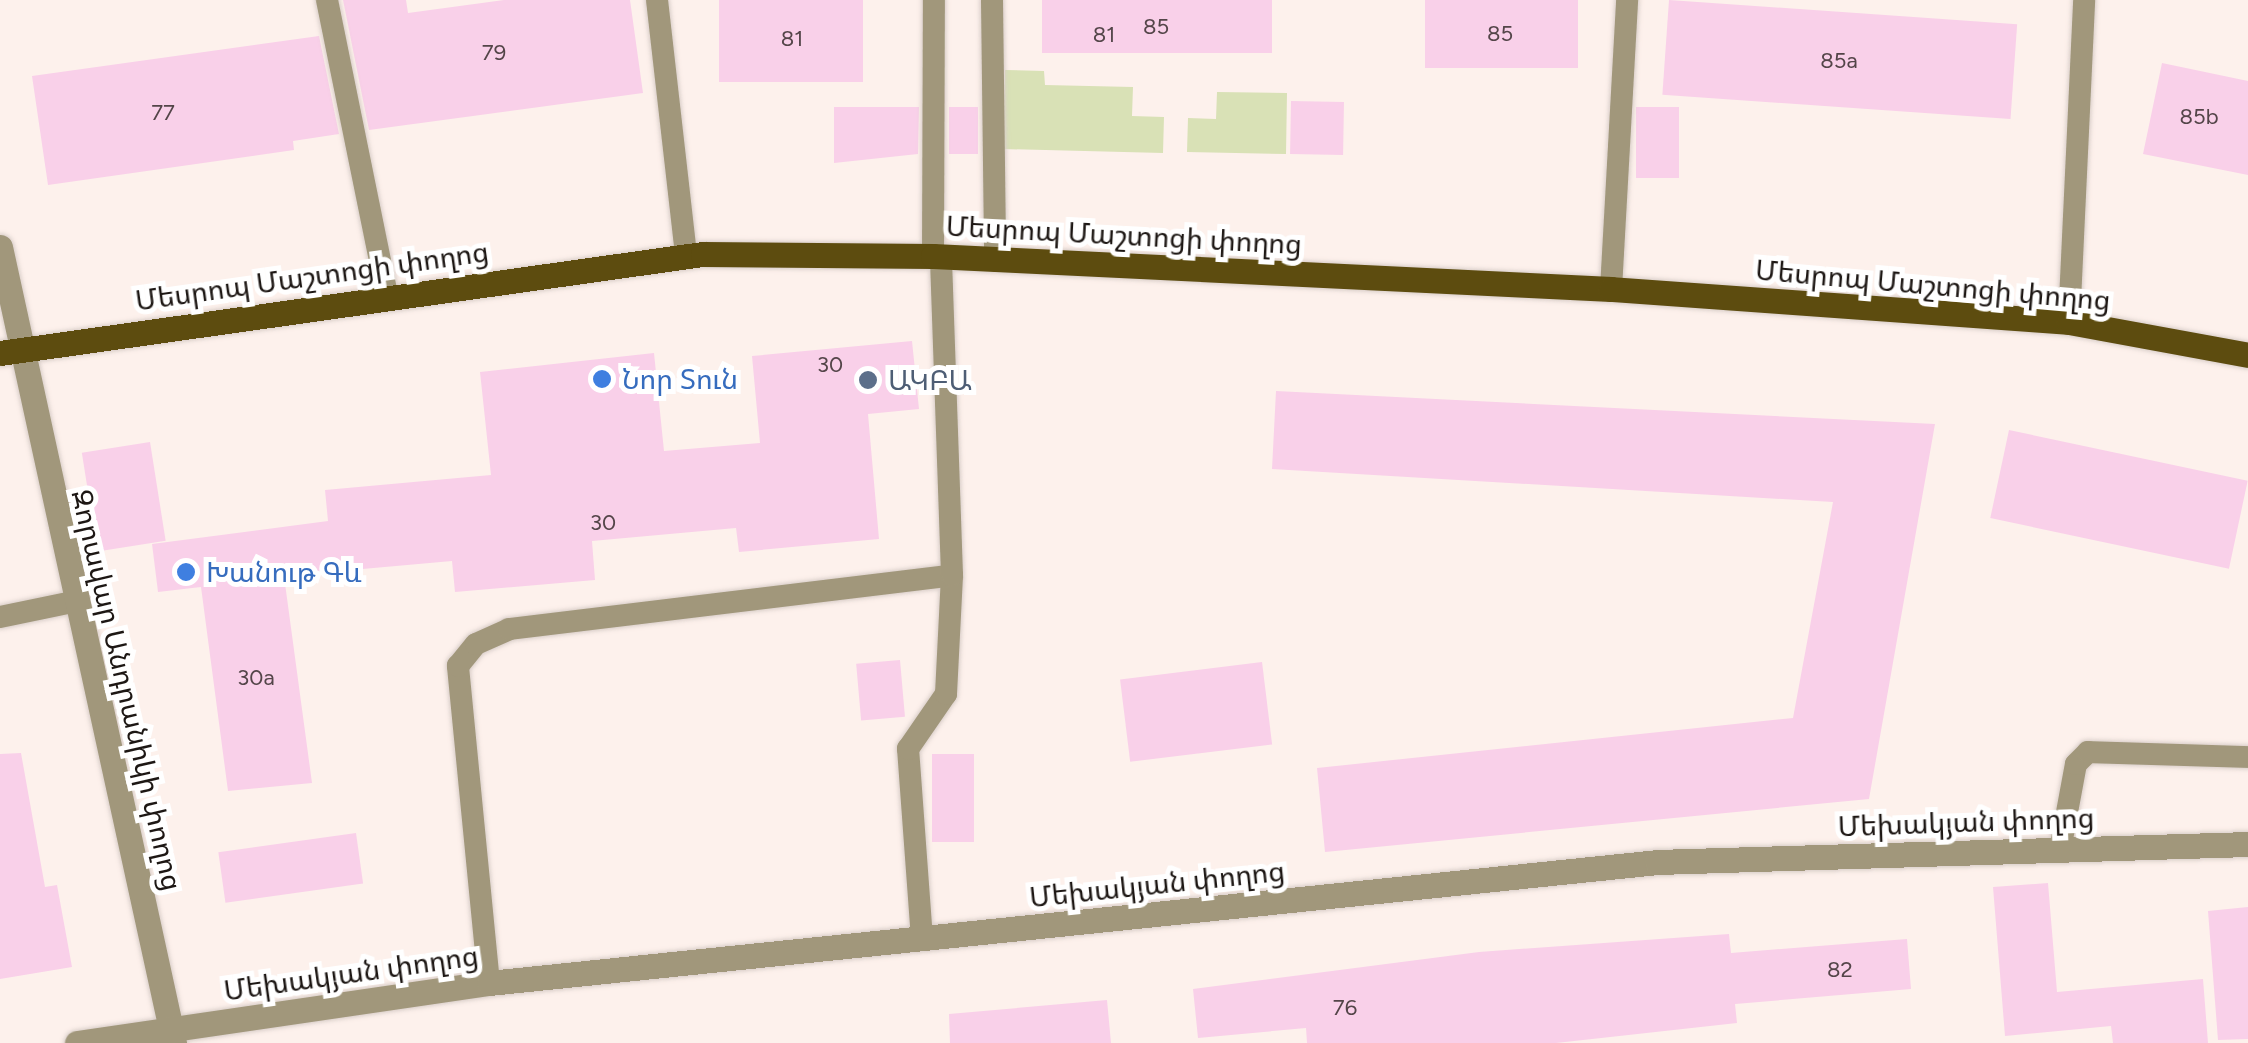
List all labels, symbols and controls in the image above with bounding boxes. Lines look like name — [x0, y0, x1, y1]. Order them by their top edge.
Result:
house number: 85 — [1143, 14, 1169, 40]
house number: 85 — [1487, 21, 1513, 47]
house number: 81 — [1093, 22, 1115, 48]
house number: 81 — [781, 26, 803, 52]
house number: 79 — [482, 40, 506, 66]
house number: 85a — [1820, 48, 1858, 74]
house number: 77 — [151, 100, 175, 126]
house number: 85b — [2179, 104, 2219, 130]
street label: Մեսրոպ Մաշտոցի փողոց — [945, 209, 1303, 261]
street label: Մեսրոպ Մաշտոցի փողոց — [133, 235, 491, 317]
street label: Մեսրոպ Մաշտոցի փողոց — [1754, 253, 2112, 317]
house number: 30 — [817, 352, 843, 378]
place label: Նոր Տուն — [622, 362, 738, 396]
place label: ԱԿԲԱ — [888, 363, 972, 397]
marker: Նոր Տուն — [591, 368, 613, 390]
marker: ԱԿԲԱ — [857, 369, 879, 391]
street label: Զորավար Անդրանիկի փողոց — [64, 486, 190, 894]
house number: 30 — [590, 510, 616, 536]
place label: Խանութ Գև — [206, 555, 361, 589]
marker: Խանութ Գև — [175, 561, 197, 583]
house number: 30a — [237, 665, 275, 691]
street label: Մեխակյան փողոց — [1837, 801, 2095, 843]
street label: Մեխակյան փողոց — [1028, 854, 1286, 914]
street label: Մեխակյան փողոց — [222, 939, 480, 1007]
house number: 82 — [1827, 957, 1853, 983]
house number: 76 — [1333, 995, 1357, 1021]

